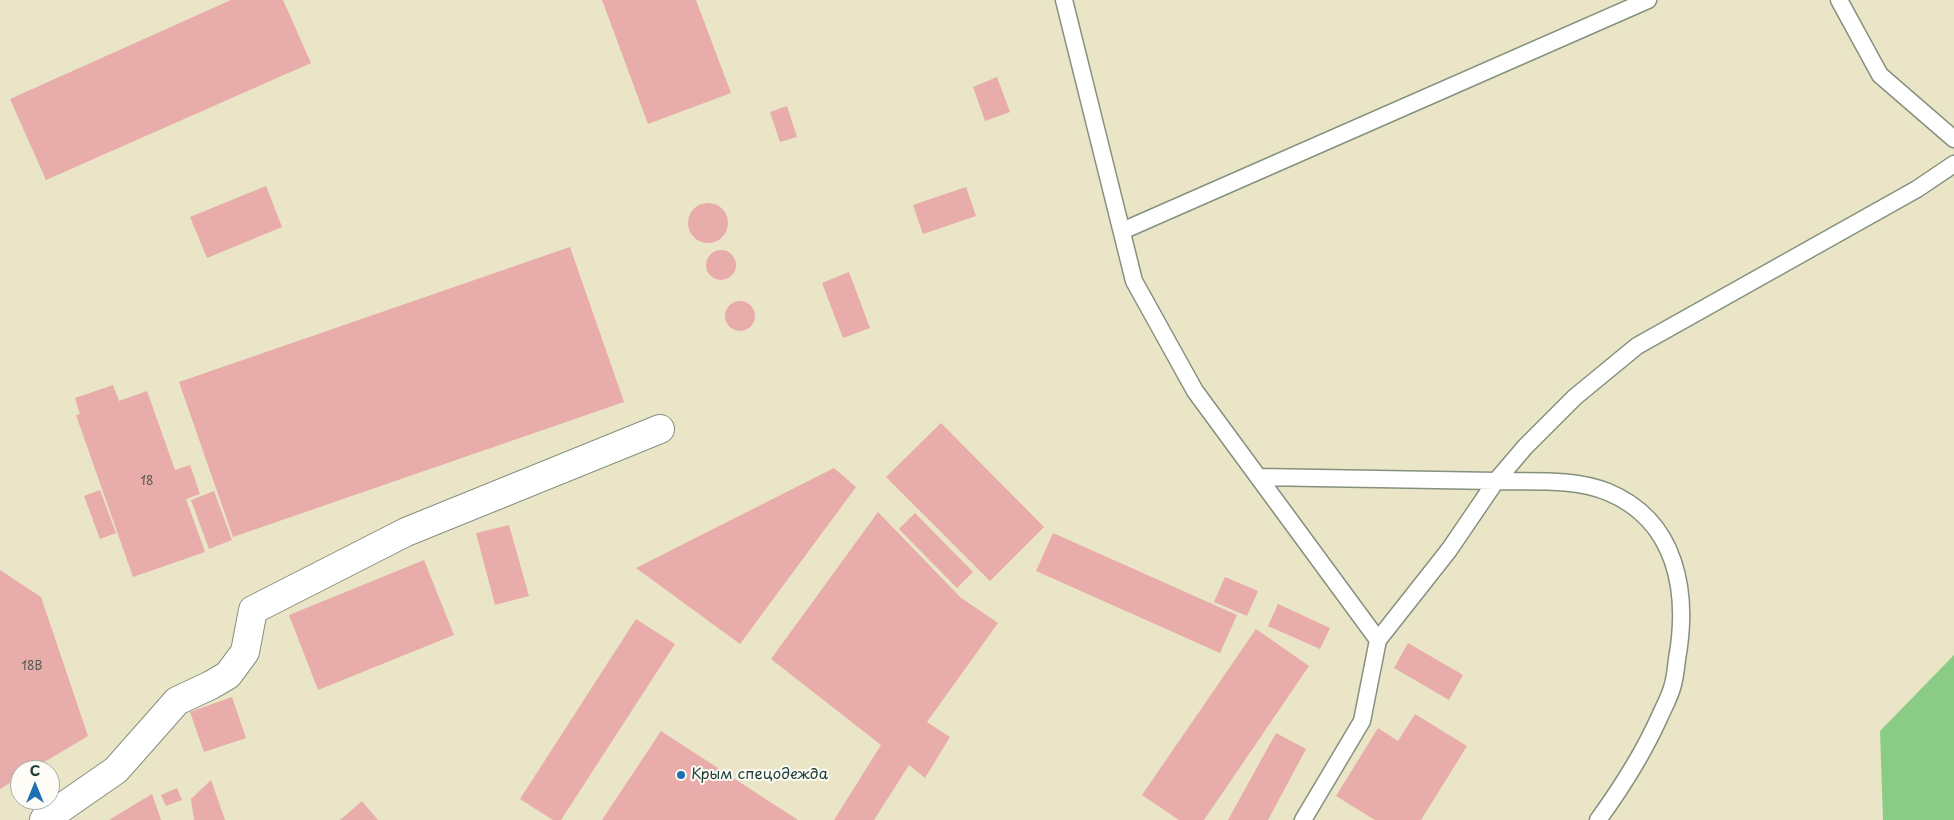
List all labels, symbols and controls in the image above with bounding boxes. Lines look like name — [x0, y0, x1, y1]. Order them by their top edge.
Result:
house number: 18 — [141, 475, 153, 489]
house number: 18В — [22, 660, 42, 674]
north arrow — [10, 760, 60, 810]
text: С — [30, 760, 40, 781]
place label: Крым спецодежда — [691, 766, 828, 784]
marker: Крым спецодежда — [675, 769, 687, 781]

